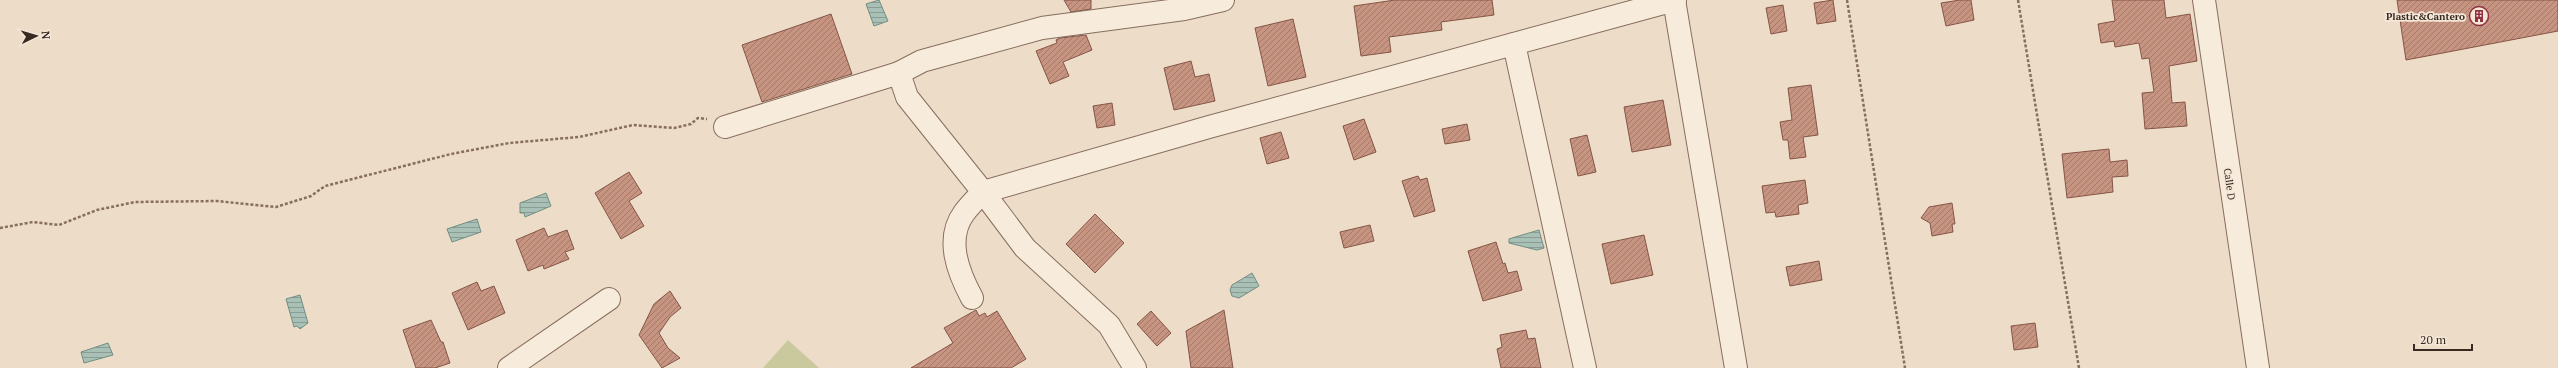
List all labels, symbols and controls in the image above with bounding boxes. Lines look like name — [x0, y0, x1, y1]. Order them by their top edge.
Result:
building icon: Plastic&Cantero — [2468, 5, 2490, 27]
place label: Plastic&Cantero — [2386, 10, 2465, 23]
north arrow — [16, 16, 56, 56]
text: N — [39, 30, 53, 41]
street label: Calle D — [2221, 167, 2238, 201]
scale bar — [2414, 326, 2472, 352]
text: 20 m — [2420, 332, 2447, 347]

